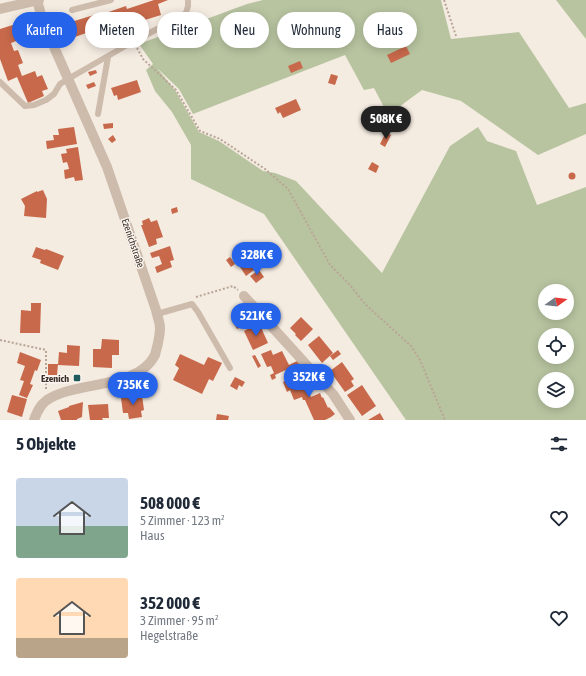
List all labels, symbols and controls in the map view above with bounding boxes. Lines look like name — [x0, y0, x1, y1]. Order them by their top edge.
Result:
chip: Kaufen — [12, 12, 77, 48]
chip: Mieten — [85, 12, 149, 48]
chip: Filter — [157, 12, 212, 48]
chip: Neu — [220, 12, 269, 48]
chip: Wohnung — [277, 12, 355, 48]
chip: Haus — [363, 12, 417, 48]
pin: 508K € — [353, 106, 419, 140]
text: 508K € — [370, 111, 402, 126]
street label: Ezenichstraße — [119, 217, 147, 269]
pin: 328K € — [224, 242, 290, 276]
text: 328K € — [241, 247, 273, 262]
north arrow — [538, 284, 574, 320]
map controls — [538, 284, 574, 408]
pin: 521K € — [223, 303, 289, 337]
text: 521K € — [240, 308, 272, 323]
button: locate — [538, 328, 574, 364]
pin: 352K € — [276, 364, 342, 398]
text: 352K € — [293, 369, 325, 384]
pin: 735K € — [100, 372, 166, 406]
button: layers — [538, 372, 574, 408]
place label: Ezenich — [41, 373, 69, 384]
marker: Ezenich — [72, 373, 82, 383]
text: 735K € — [117, 377, 149, 392]
icon: filters — [548, 433, 570, 455]
text: 5 Objekte — [16, 434, 76, 454]
text: 508 000 € — [140, 493, 200, 513]
icon: home — [48, 494, 96, 542]
icon: heart — [548, 507, 570, 529]
text: 5 Zimmer · 123 m² — [140, 513, 225, 528]
text: Haus — [140, 528, 164, 543]
text: 352 000 € — [140, 593, 200, 613]
icon: home — [48, 594, 96, 642]
icon: heart — [548, 607, 570, 629]
text: 3 Zimmer · 95 m² — [140, 613, 219, 628]
text: Hegelstraße — [140, 628, 198, 643]

